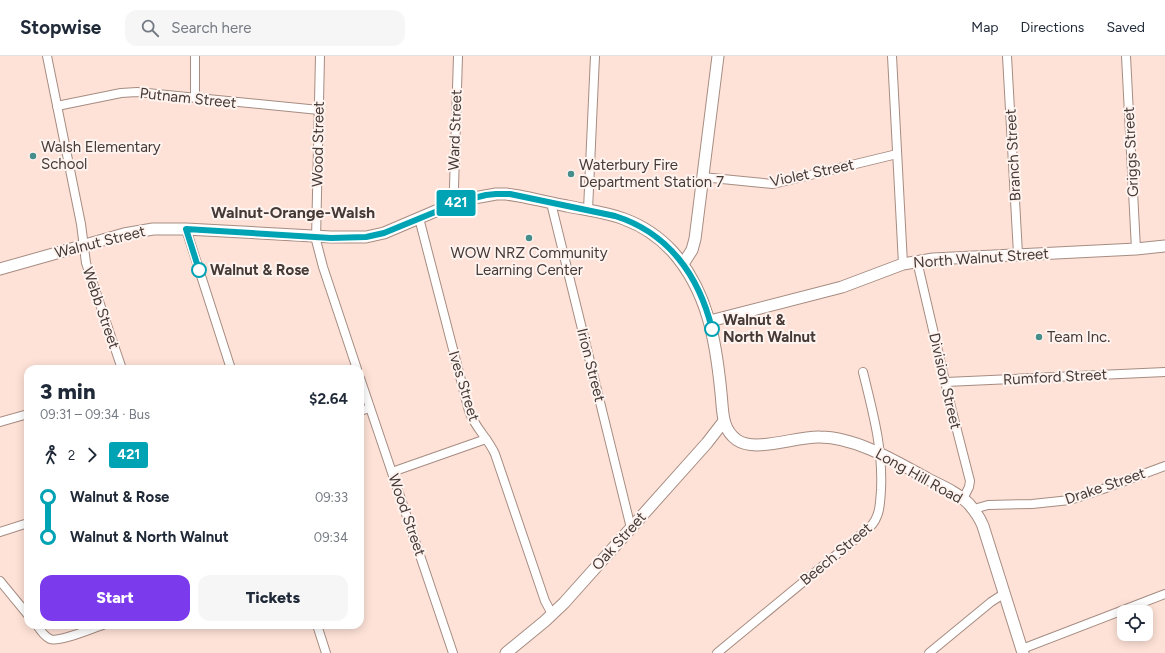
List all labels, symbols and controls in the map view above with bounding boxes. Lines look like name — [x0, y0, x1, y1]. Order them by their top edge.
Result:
search box — [125, 10, 405, 46]
text: Stopwise — [20, 16, 101, 39]
icon: search — [139, 17, 161, 39]
text: Search here — [171, 19, 251, 37]
text: Map — [971, 19, 999, 36]
text: Directions — [1021, 19, 1084, 36]
text: Saved — [1106, 19, 1145, 36]
street label: Putnam Street — [139, 84, 238, 112]
street label: Ward Street — [445, 89, 465, 171]
street label: Wood Street — [308, 101, 328, 187]
street label: Griggs Street — [1120, 106, 1142, 198]
street label: Branch Street — [1002, 108, 1024, 202]
place label: Walsh Elementary School — [41, 138, 161, 173]
marker: Walsh Elementary School — [28, 151, 38, 161]
street label: Violet Street — [768, 155, 856, 191]
place label: Waterbury Fire Department Station 7 — [579, 156, 724, 191]
marker: Waterbury Fire Department Station 7 — [566, 169, 576, 179]
line badge: 421 — [433, 190, 479, 216]
text: 421 — [445, 194, 467, 211]
district label: Walnut-Orange-Walsh — [211, 203, 375, 222]
street label: Walnut Street — [53, 222, 148, 262]
marker: WOW NRZ Community Learning Center — [524, 233, 534, 243]
place label: WOW NRZ Community Learning Center — [450, 244, 608, 279]
street label: North Walnut Street — [913, 244, 1050, 272]
place label: Walnut & Rose — [210, 261, 310, 279]
marker: Walnut & Rose — [191, 262, 207, 278]
street label: Webb Street — [79, 265, 123, 352]
place label: Walnut & North Walnut — [723, 311, 816, 346]
marker: Walnut & North Walnut — [704, 321, 720, 337]
street label: Irion Street — [573, 326, 609, 404]
place label: Team Inc. — [1047, 328, 1110, 346]
street label: Division Street — [925, 331, 965, 431]
marker: Team Inc. — [1034, 332, 1044, 342]
street label: Ives Street — [445, 349, 483, 424]
street label: Rumford Street — [1002, 365, 1108, 389]
text: 3 min — [40, 378, 96, 405]
text: $2.64 — [309, 390, 348, 408]
text: 09:31 – 09:34 · Bus — [40, 407, 150, 422]
icon: walk — [40, 444, 62, 466]
icon: forward — [81, 444, 103, 466]
street label: Long Hill Road — [872, 445, 966, 507]
text: 421 — [117, 446, 140, 463]
text: 2 — [68, 448, 75, 463]
street label: Drake Street — [1062, 464, 1148, 508]
street label: Wood Street — [385, 472, 430, 559]
text: Walnut & Rose — [70, 488, 169, 506]
text: 09:33 — [315, 490, 348, 505]
street label: Oak Street — [588, 508, 650, 574]
street label: Beech Street — [797, 519, 876, 589]
text: Walnut & North Walnut — [70, 528, 229, 546]
text: 09:34 — [314, 530, 348, 545]
button: Start — [40, 575, 190, 621]
button: Tickets — [198, 575, 348, 621]
map controls — [1117, 605, 1153, 641]
button: locate — [1117, 605, 1153, 641]

